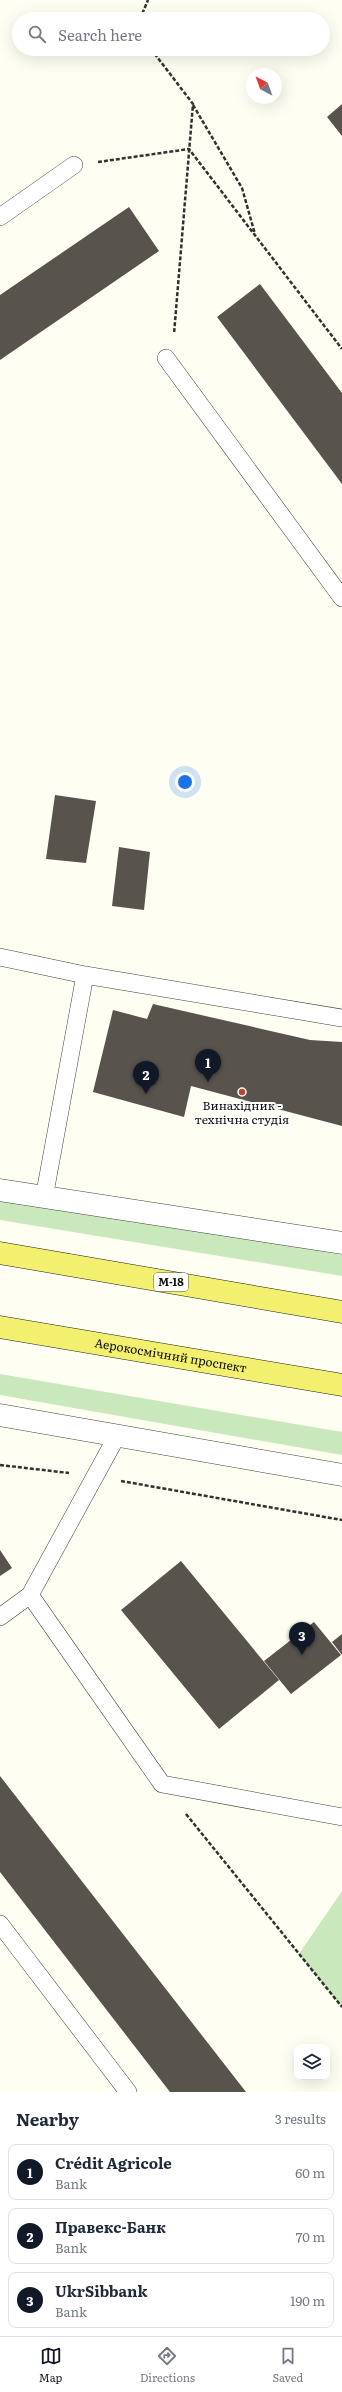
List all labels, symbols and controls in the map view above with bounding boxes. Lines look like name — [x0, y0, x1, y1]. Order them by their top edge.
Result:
search box — [12, 12, 330, 56]
icon: search — [26, 23, 48, 45]
text: Search here — [58, 23, 142, 46]
north arrow — [246, 68, 282, 104]
your location — [175, 772, 195, 792]
pin: 1 — [195, 1049, 221, 1082]
pin: 2 — [133, 1061, 159, 1094]
marker: Винахідник - технічна студія — [237, 1087, 247, 1097]
place label: Винахідник - технічна студія — [195, 1096, 289, 1128]
road number: М-18 — [154, 1273, 188, 1291]
street label: Аерокосмічний проспект — [93, 1333, 248, 1377]
pin: 3 — [289, 1622, 315, 1655]
map controls — [294, 2044, 330, 2080]
button: layers — [294, 2044, 330, 2080]
text: Nearby — [16, 2106, 79, 2131]
text: 3 results — [275, 2109, 326, 2128]
text: Crédit Agricole — [55, 2151, 172, 2174]
text: 1 — [27, 2163, 33, 2182]
text: 60 m — [295, 2163, 325, 2182]
text: Bank — [55, 2174, 87, 2193]
text: Правекс-Банк — [55, 2215, 166, 2238]
text: 2 — [27, 2227, 33, 2246]
text: 70 m — [296, 2227, 325, 2246]
text: Bank — [55, 2238, 87, 2257]
text: UkrSibbank — [55, 2279, 148, 2302]
text: 3 — [26, 2291, 34, 2310]
text: 190 m — [290, 2291, 325, 2310]
text: Bank — [55, 2302, 87, 2321]
tab: Map — [39, 2345, 62, 2385]
tab: Directions — [140, 2345, 195, 2385]
tab: Saved — [273, 2345, 303, 2385]

